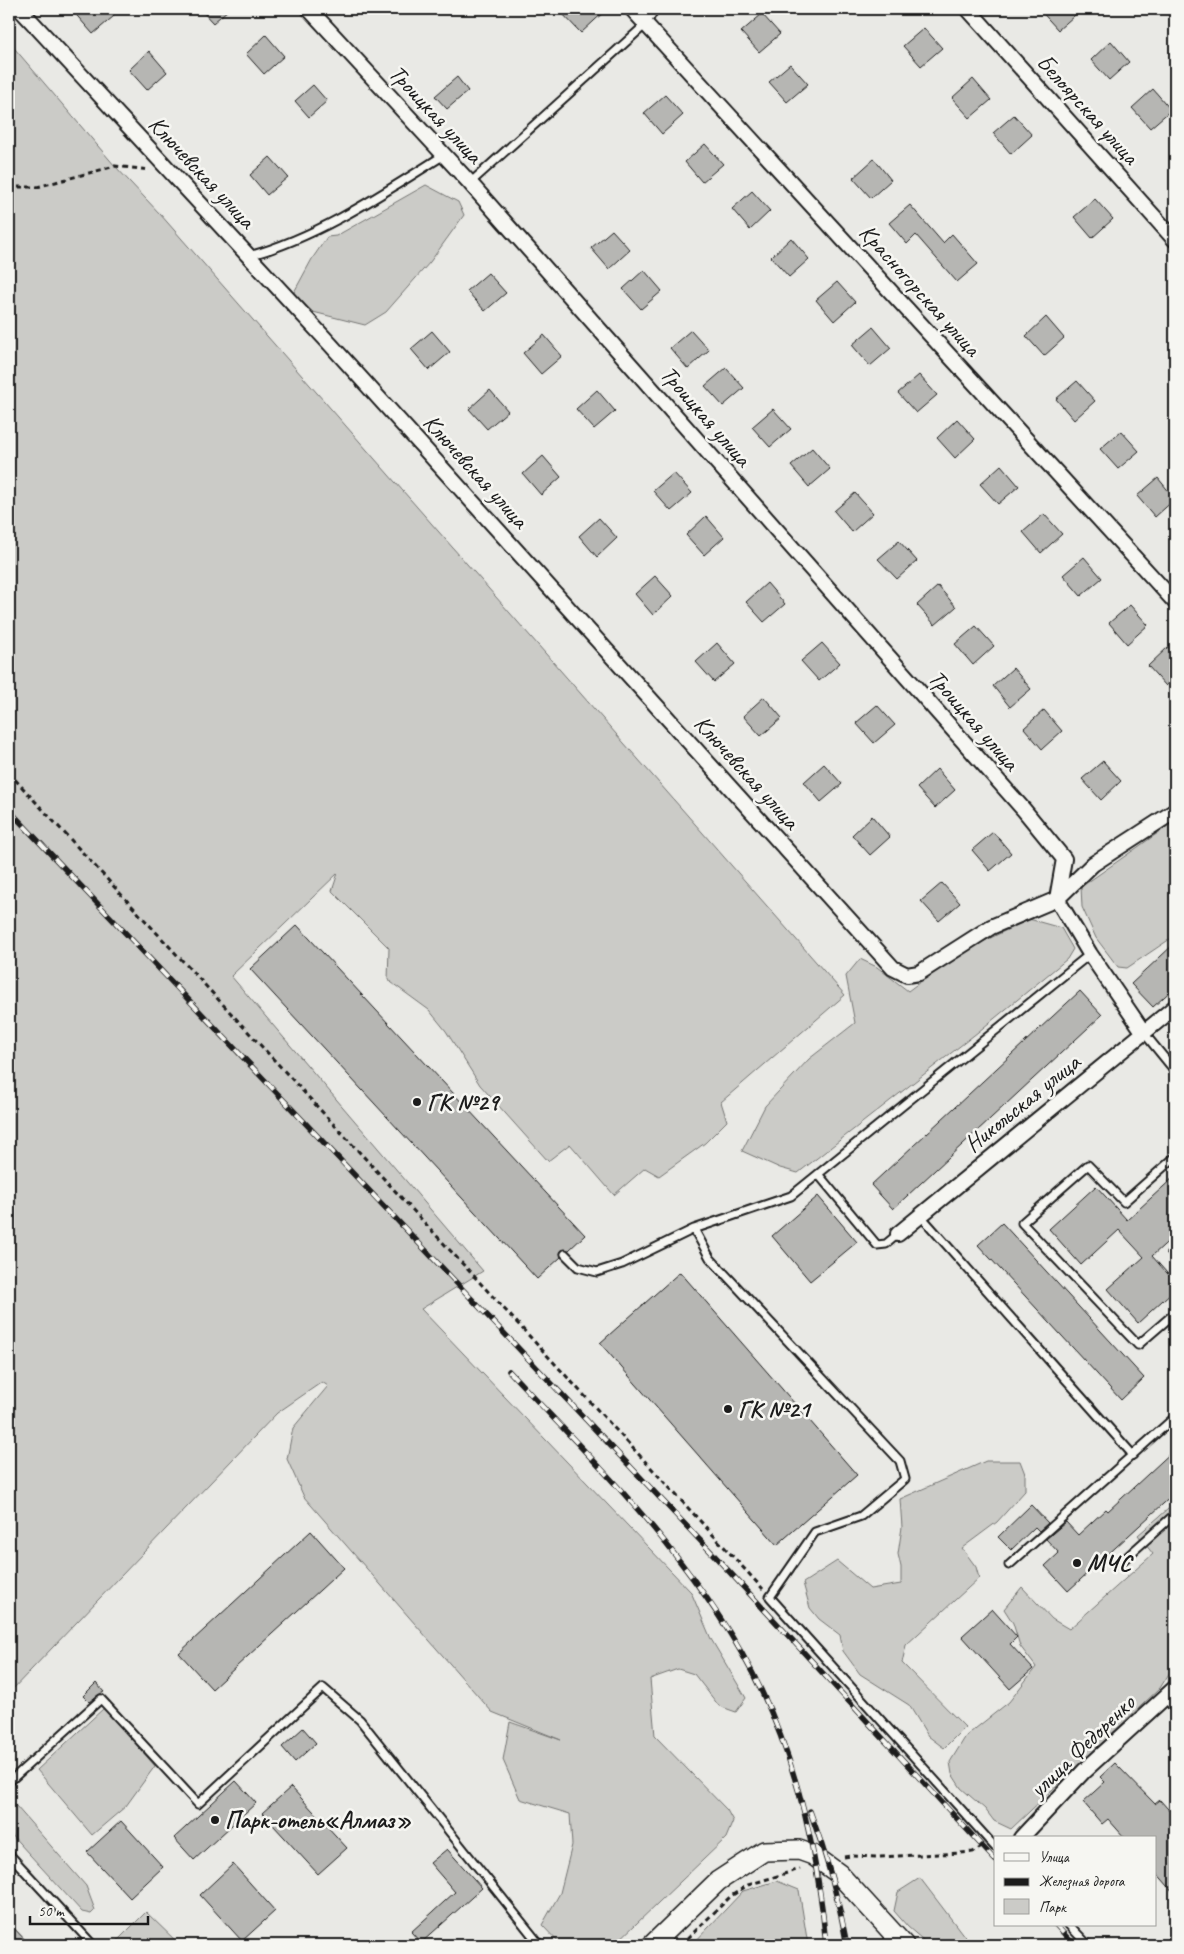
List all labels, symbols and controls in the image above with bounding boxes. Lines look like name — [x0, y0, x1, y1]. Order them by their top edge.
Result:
street label: Белоярская улица — [1030, 47, 1147, 172]
street label: Троицкая улица — [383, 58, 490, 171]
street label: Ключевская улица — [142, 109, 263, 236]
street label: Красногорская улица — [853, 218, 988, 363]
street label: Троицкая улица — [654, 359, 759, 474]
street label: Ключевская улица — [417, 408, 536, 535]
street label: Троицкая улица — [922, 663, 1027, 778]
street label: Ключевская улица — [688, 709, 807, 836]
street label: Никольская улица — [958, 1046, 1087, 1159]
place label: ГК №29 — [427, 1087, 501, 1117]
marker: ГК №29 — [411, 1096, 423, 1108]
place label: ГК №21 — [738, 1394, 813, 1424]
marker: ГК №21 — [722, 1403, 734, 1415]
place label: МЧС — [1087, 1548, 1134, 1578]
marker: МЧС — [1071, 1557, 1083, 1569]
street label: улица Федоренко — [1021, 1687, 1142, 1805]
place label: Парк-отель«Алмаз» — [225, 1805, 411, 1835]
marker: Парк-отель«Алмаз» — [209, 1814, 221, 1826]
legend — [994, 1836, 1156, 1926]
text: Улица — [1039, 1848, 1070, 1867]
text: Железная дорога — [1039, 1872, 1126, 1891]
scale bar — [30, 1894, 148, 1926]
text: Парк — [1039, 1898, 1067, 1917]
text: 50 m — [38, 1902, 65, 1921]

